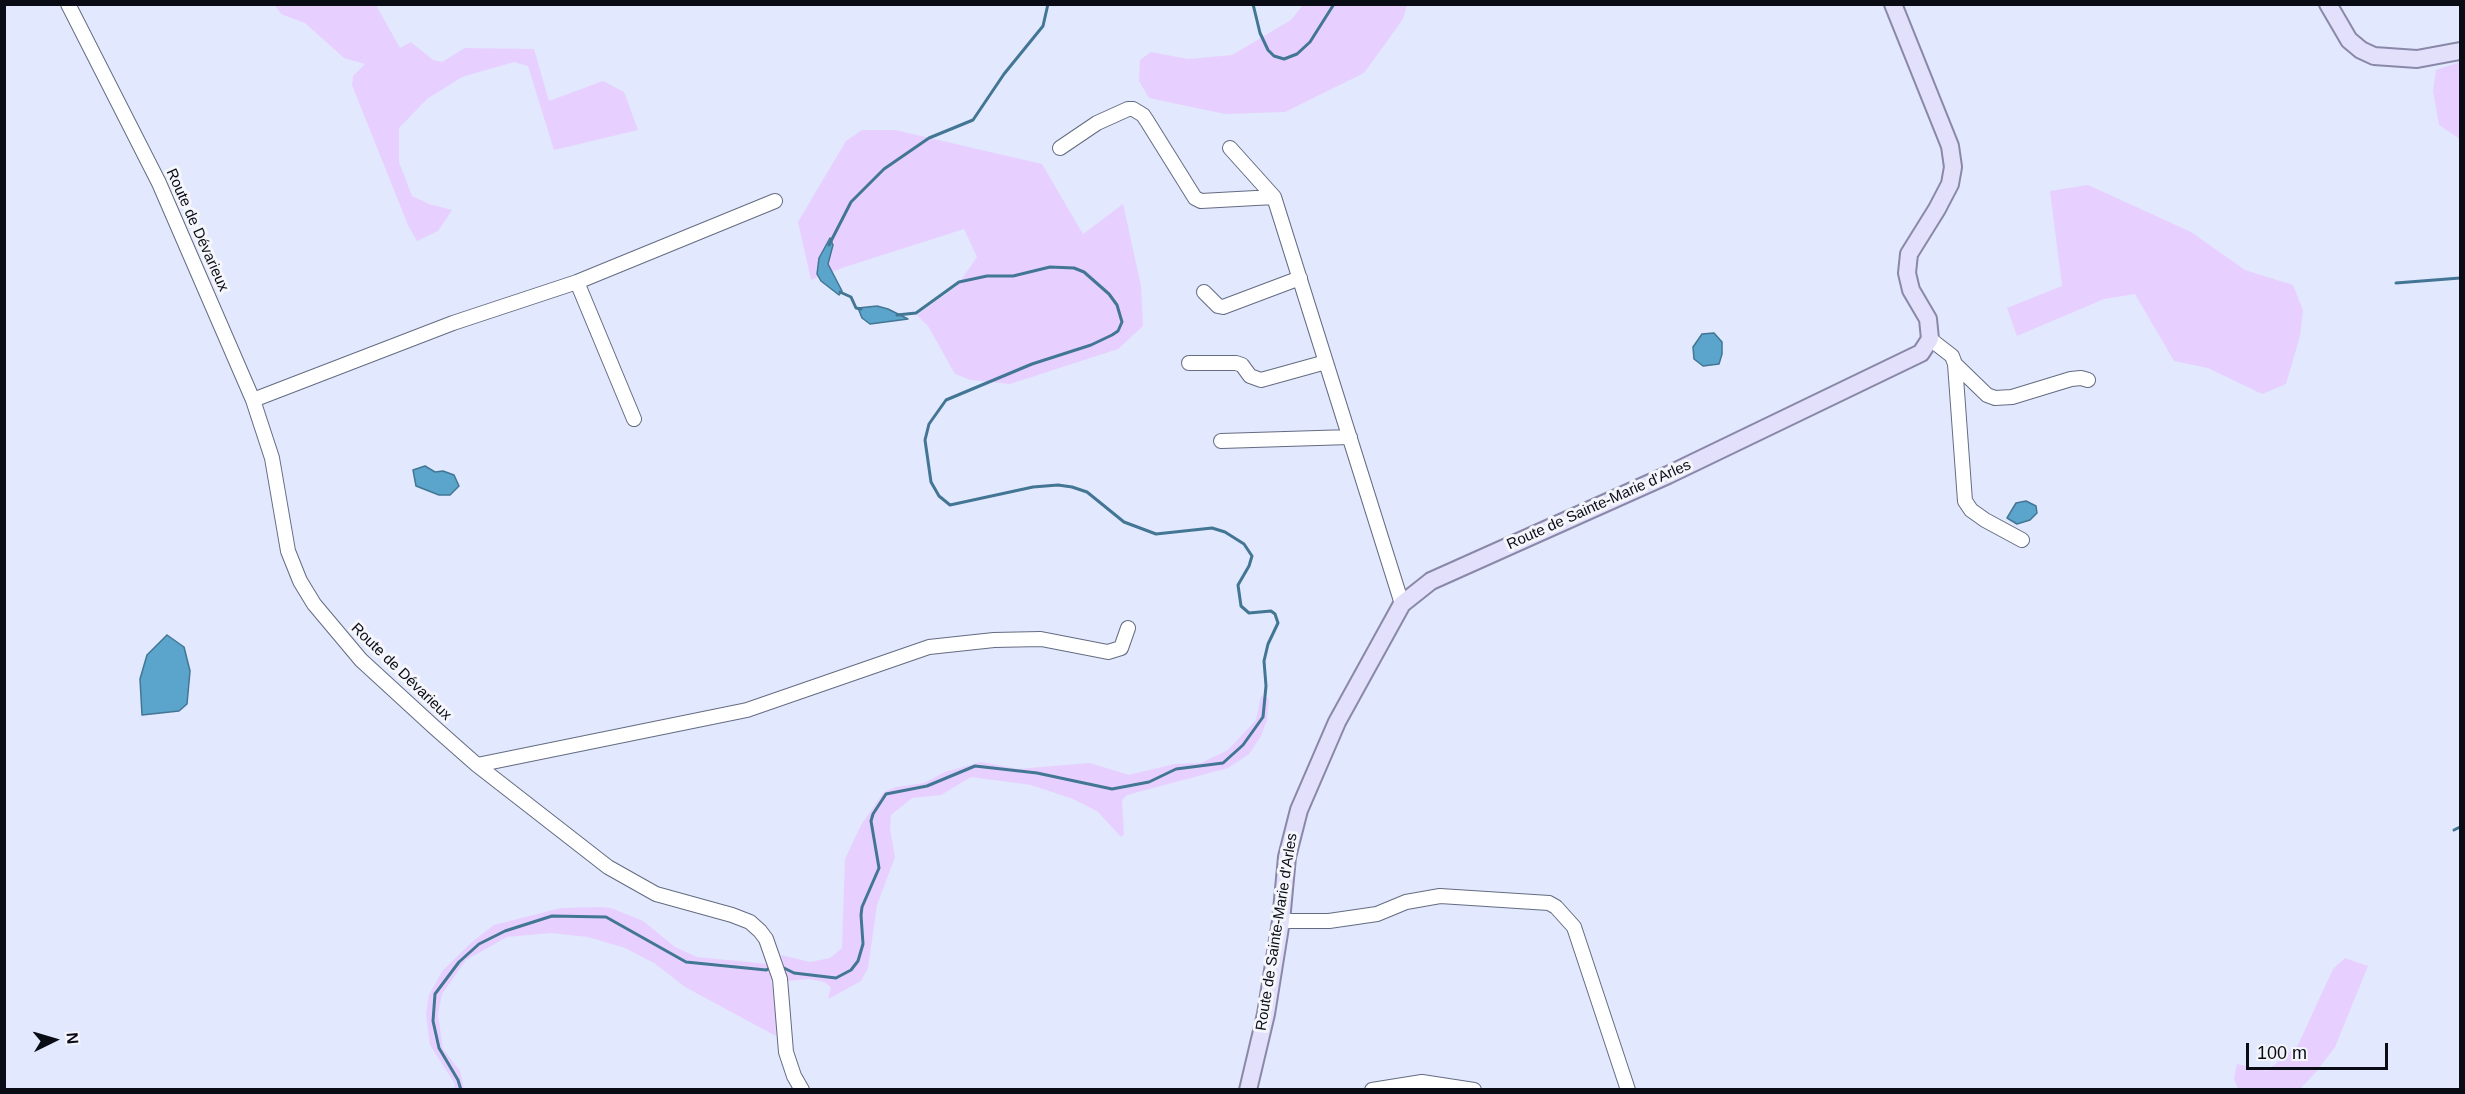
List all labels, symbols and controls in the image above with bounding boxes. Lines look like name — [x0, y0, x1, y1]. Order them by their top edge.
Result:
street label: Route de Dévarieux — [162, 166, 232, 294]
street label: Route de Sainte-Marie d'Arles — [1504, 456, 1694, 554]
street label: Route de Dévarieux — [347, 619, 455, 725]
street label: Route de Sainte-Marie d'Arles — [1252, 832, 1302, 1032]
north arrow — [24, 1010, 84, 1070]
scale bar — [2249, 1031, 2392, 1069]
text: N — [63, 1032, 81, 1045]
text: 100 m — [2257, 1043, 2307, 1063]

